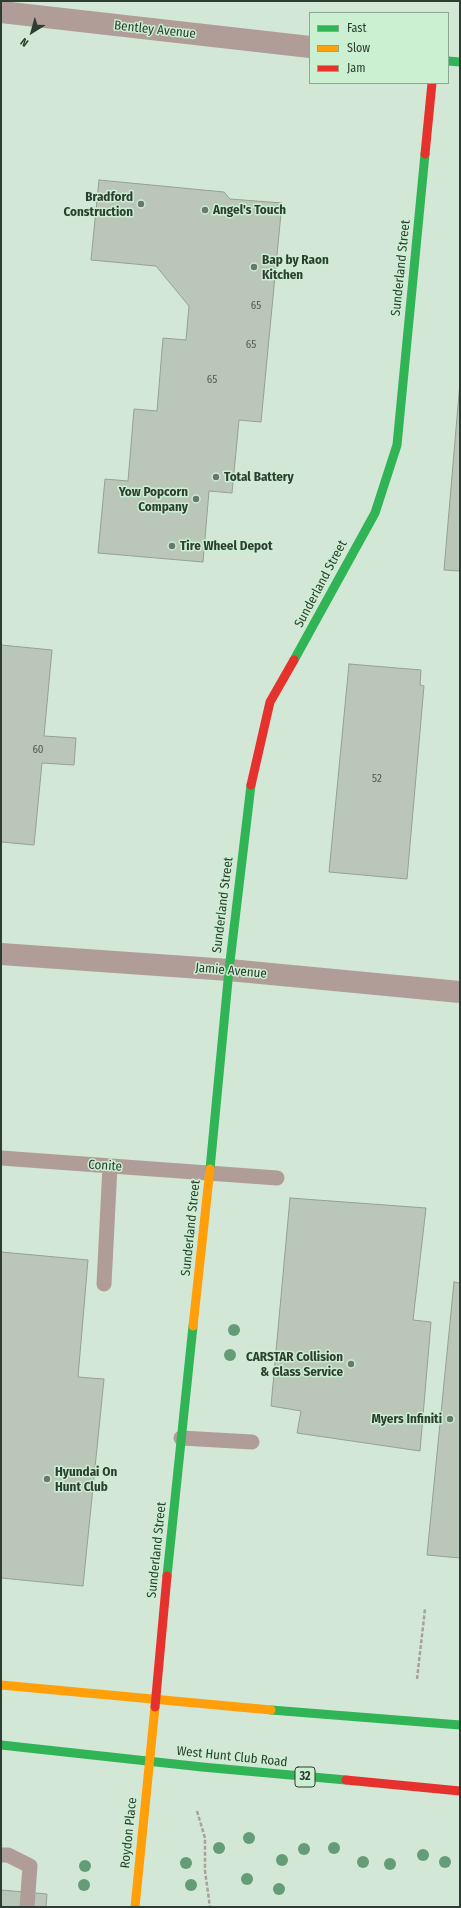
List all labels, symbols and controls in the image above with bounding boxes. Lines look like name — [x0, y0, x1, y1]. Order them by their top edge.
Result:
north arrow — [12, 12, 52, 52]
legend — [309, 12, 449, 84]
street label: Bentley Avenue — [113, 18, 197, 42]
text: Fast — [347, 21, 366, 35]
text: N — [18, 35, 31, 49]
text: Slow — [347, 41, 370, 55]
text: Jam — [347, 61, 365, 75]
place label: Bradford Construction — [64, 189, 133, 220]
marker: Bradford Construction — [136, 199, 146, 209]
place label: Angel's Touch — [213, 202, 286, 218]
marker: Angel's Touch — [200, 205, 210, 215]
street label: Sunderland Street — [388, 219, 414, 317]
place label: Bap by Raon Kitchen — [262, 252, 329, 283]
marker: Bap by Raon Kitchen — [249, 262, 259, 272]
house number: 65 — [251, 299, 261, 313]
house number: 65 — [246, 338, 256, 352]
house number: 65 — [207, 373, 217, 387]
place label: Total Battery — [224, 469, 294, 485]
marker: Total Battery — [211, 472, 221, 482]
place label: Yow Popcorn Company — [119, 484, 188, 515]
marker: Yow Popcorn Company — [191, 494, 201, 504]
place label: Tire Wheel Depot — [180, 538, 273, 554]
street label: Sunderland Street — [291, 538, 351, 630]
marker: Tire Wheel Depot — [167, 541, 177, 551]
house number: 60 — [32, 743, 44, 757]
house number: 52 — [372, 772, 382, 786]
street label: Sunderland Street — [209, 856, 237, 954]
street label: Jamie Avenue — [195, 960, 267, 982]
street label: Conite — [88, 1157, 122, 1175]
street label: Sunderland Street — [178, 1179, 204, 1277]
place label: CARSTAR Collision & Glass Service — [246, 1349, 343, 1380]
marker: CARSTAR Collision & Glass Service — [346, 1359, 356, 1369]
place label: Myers Infiniti — [371, 1411, 442, 1427]
marker: Myers Infiniti — [445, 1414, 455, 1424]
place label: Hyundai On Hunt Club — [55, 1464, 117, 1495]
marker: Hyundai On Hunt Club — [42, 1474, 52, 1484]
street label: Sunderland Street — [144, 1501, 170, 1599]
street label: West Hunt Club Road — [176, 1743, 288, 1771]
road number: 32 — [295, 1767, 315, 1787]
street label: Roydon Place — [118, 1797, 140, 1869]

